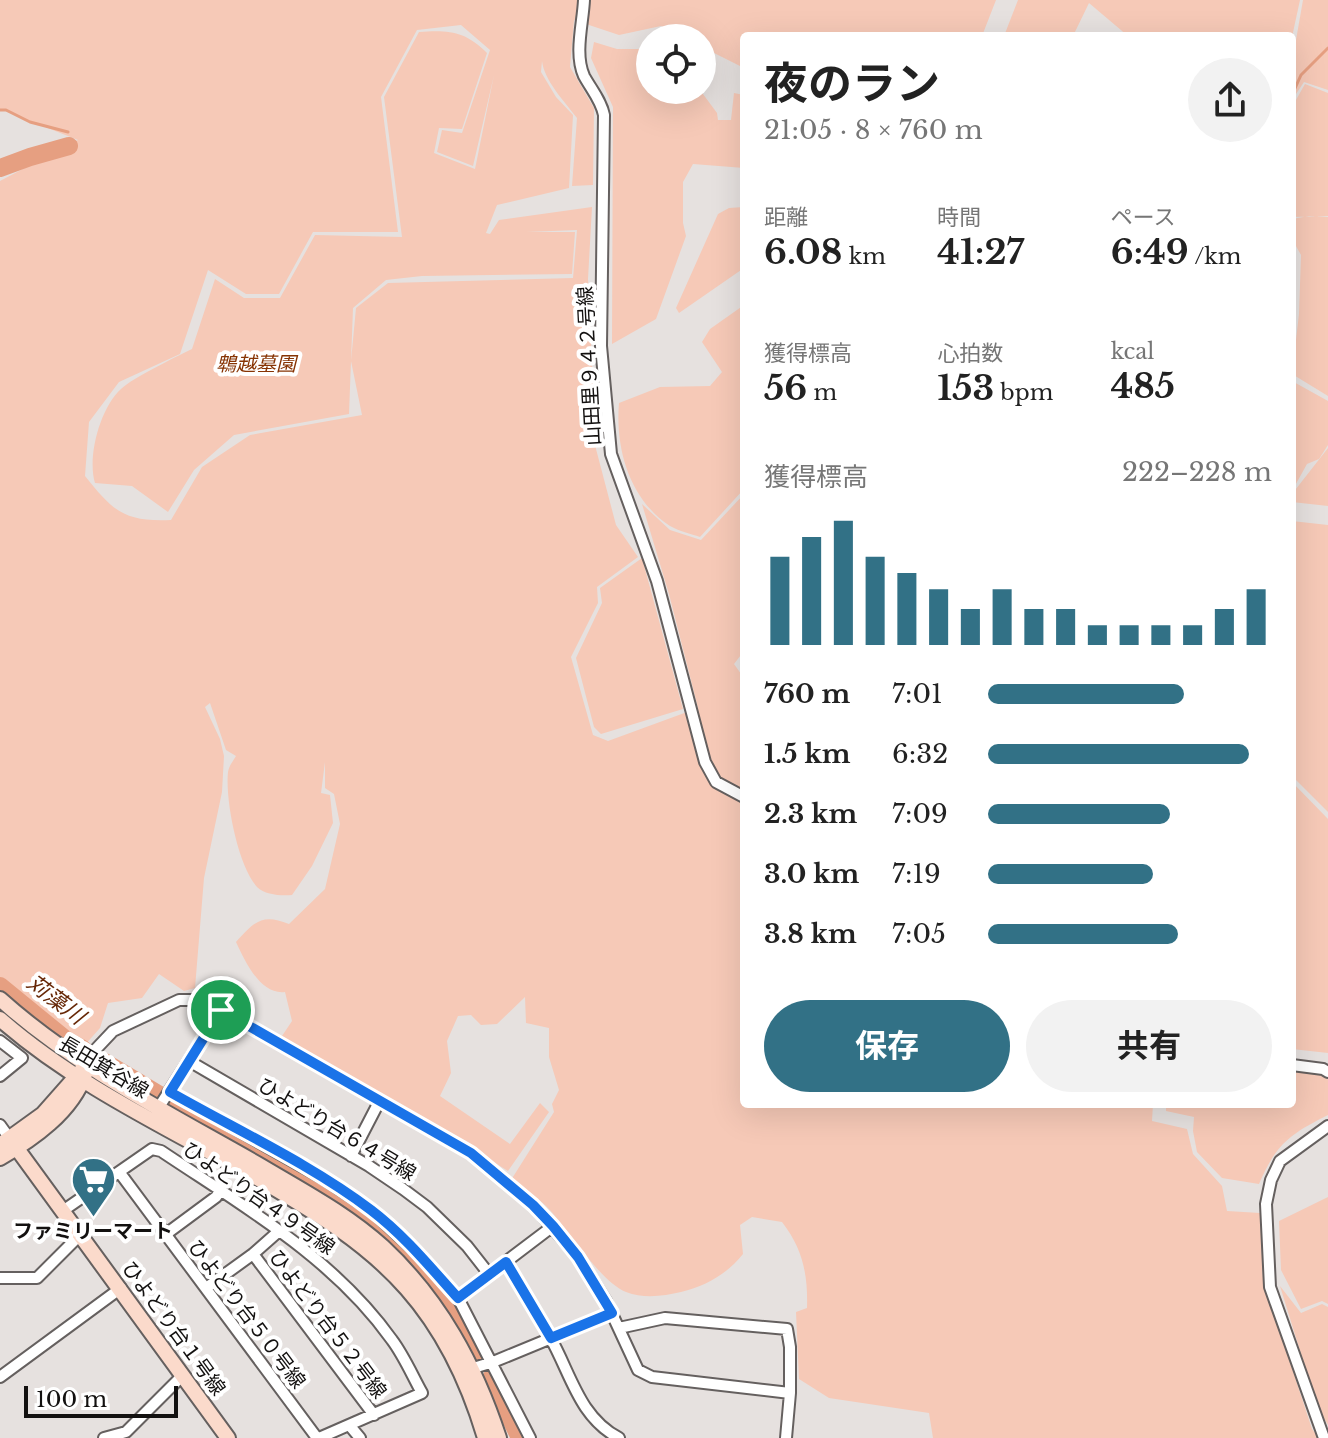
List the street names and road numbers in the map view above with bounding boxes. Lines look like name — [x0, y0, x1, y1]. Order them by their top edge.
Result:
street label: 山田里９４２号線 — [573, 285, 605, 447]
street label: 長田箕谷線 — [55, 1031, 153, 1103]
street label: ひよどり台６４号線 — [254, 1072, 420, 1186]
street label: ひよどり台４９号線 — [178, 1137, 340, 1259]
street label: ひよどり台５０号線 — [183, 1235, 311, 1393]
street label: ひよどり台５２号線 — [264, 1245, 392, 1403]
street label: ひよどり台１号線 — [117, 1256, 231, 1400]

